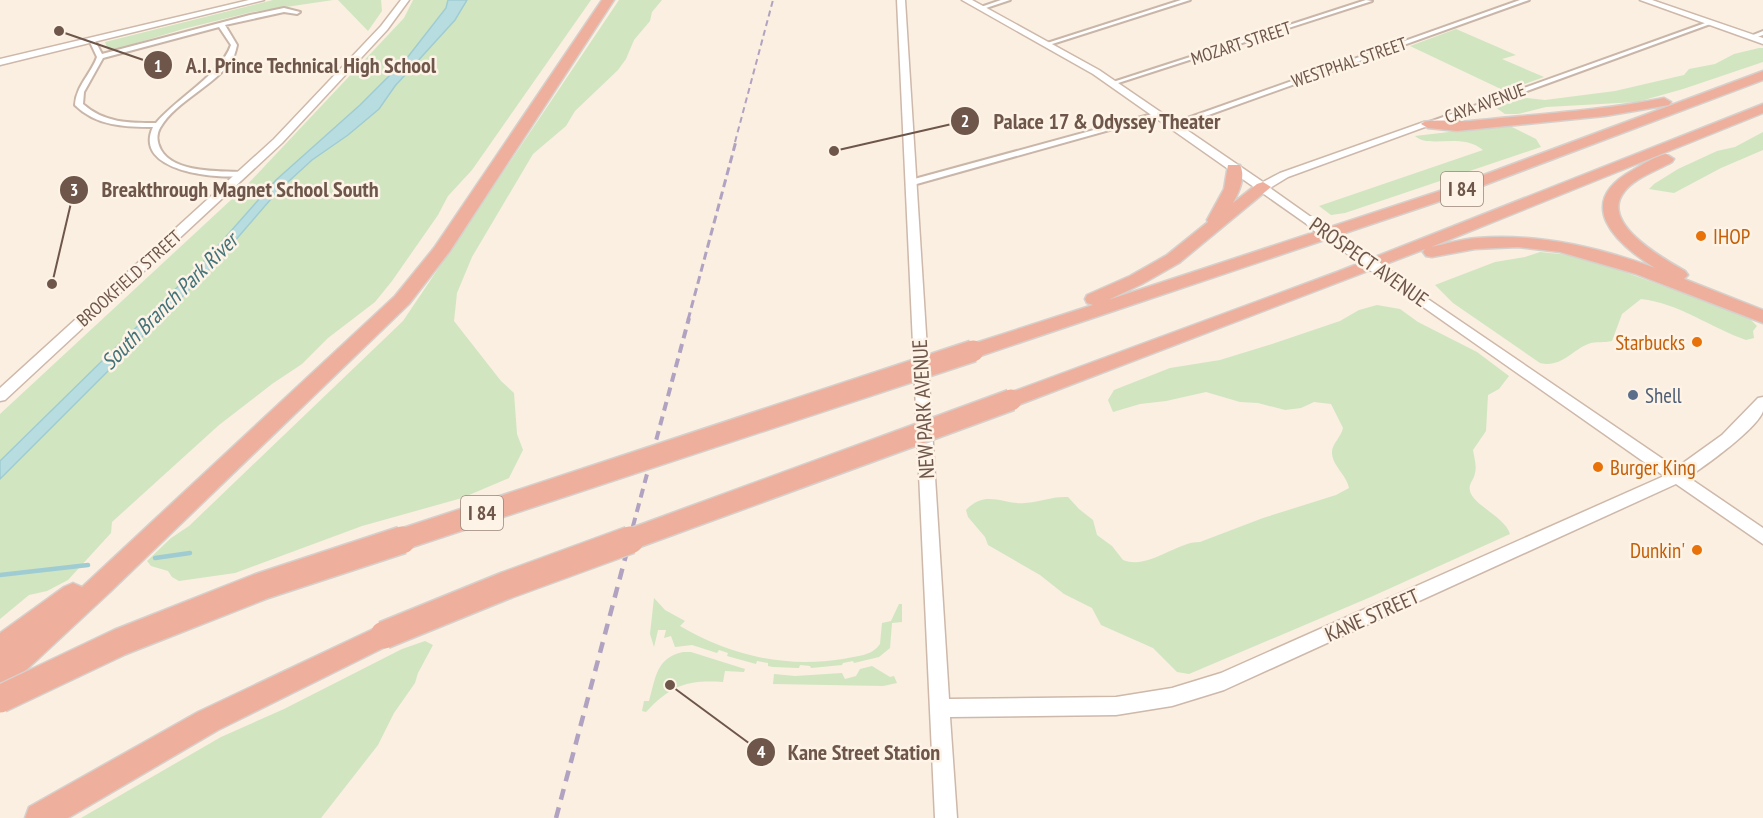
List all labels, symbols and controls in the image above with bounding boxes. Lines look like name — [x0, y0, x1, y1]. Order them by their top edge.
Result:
street label: MOZART STREET — [1188, 16, 1294, 70]
street label: WESTPHAL STREET — [1288, 32, 1410, 92]
callout: A.I. Prince Technical High School — [143, 45, 449, 85]
text: A.I. Prince Technical High School — [185, 51, 437, 79]
text: 1 — [154, 54, 162, 77]
street label: CAYA AVENUE — [1441, 78, 1529, 128]
callout: Palace 17 & Odyssey Theater — [950, 101, 1233, 141]
text: Palace 17 & Odyssey Theater — [994, 107, 1221, 135]
text: 2 — [961, 109, 969, 132]
callout: Breakthrough Magnet School South — [59, 170, 391, 210]
road number: I 84 — [1441, 172, 1483, 206]
text: Breakthrough Magnet School South — [101, 175, 379, 203]
text: 3 — [70, 178, 78, 201]
street label: PROSPECT AVENUE — [1304, 211, 1434, 313]
place label: IHOP — [1713, 223, 1750, 250]
street label: BROOKFIELD STREET — [72, 225, 186, 331]
water label: South Branch Park River — [95, 225, 245, 375]
marker: IHOP — [1694, 229, 1708, 243]
place label: Starbucks — [1615, 329, 1685, 356]
marker: Starbucks — [1690, 335, 1704, 349]
street label: NEW PARK AVENUE — [906, 339, 940, 479]
place label: Shell — [1645, 382, 1682, 409]
marker: Shell — [1626, 388, 1640, 402]
place label: Burger King — [1610, 454, 1696, 481]
marker: Burger King — [1591, 460, 1605, 474]
road number: I 84 — [461, 496, 503, 530]
place label: Dunkin' — [1630, 537, 1685, 564]
marker: Dunkin' — [1690, 543, 1704, 557]
street label: KANE STREET — [1321, 582, 1424, 648]
callout: Kane Street Station — [746, 732, 952, 772]
text: Kane Street Station — [788, 738, 940, 766]
text: 4 — [757, 740, 766, 763]

